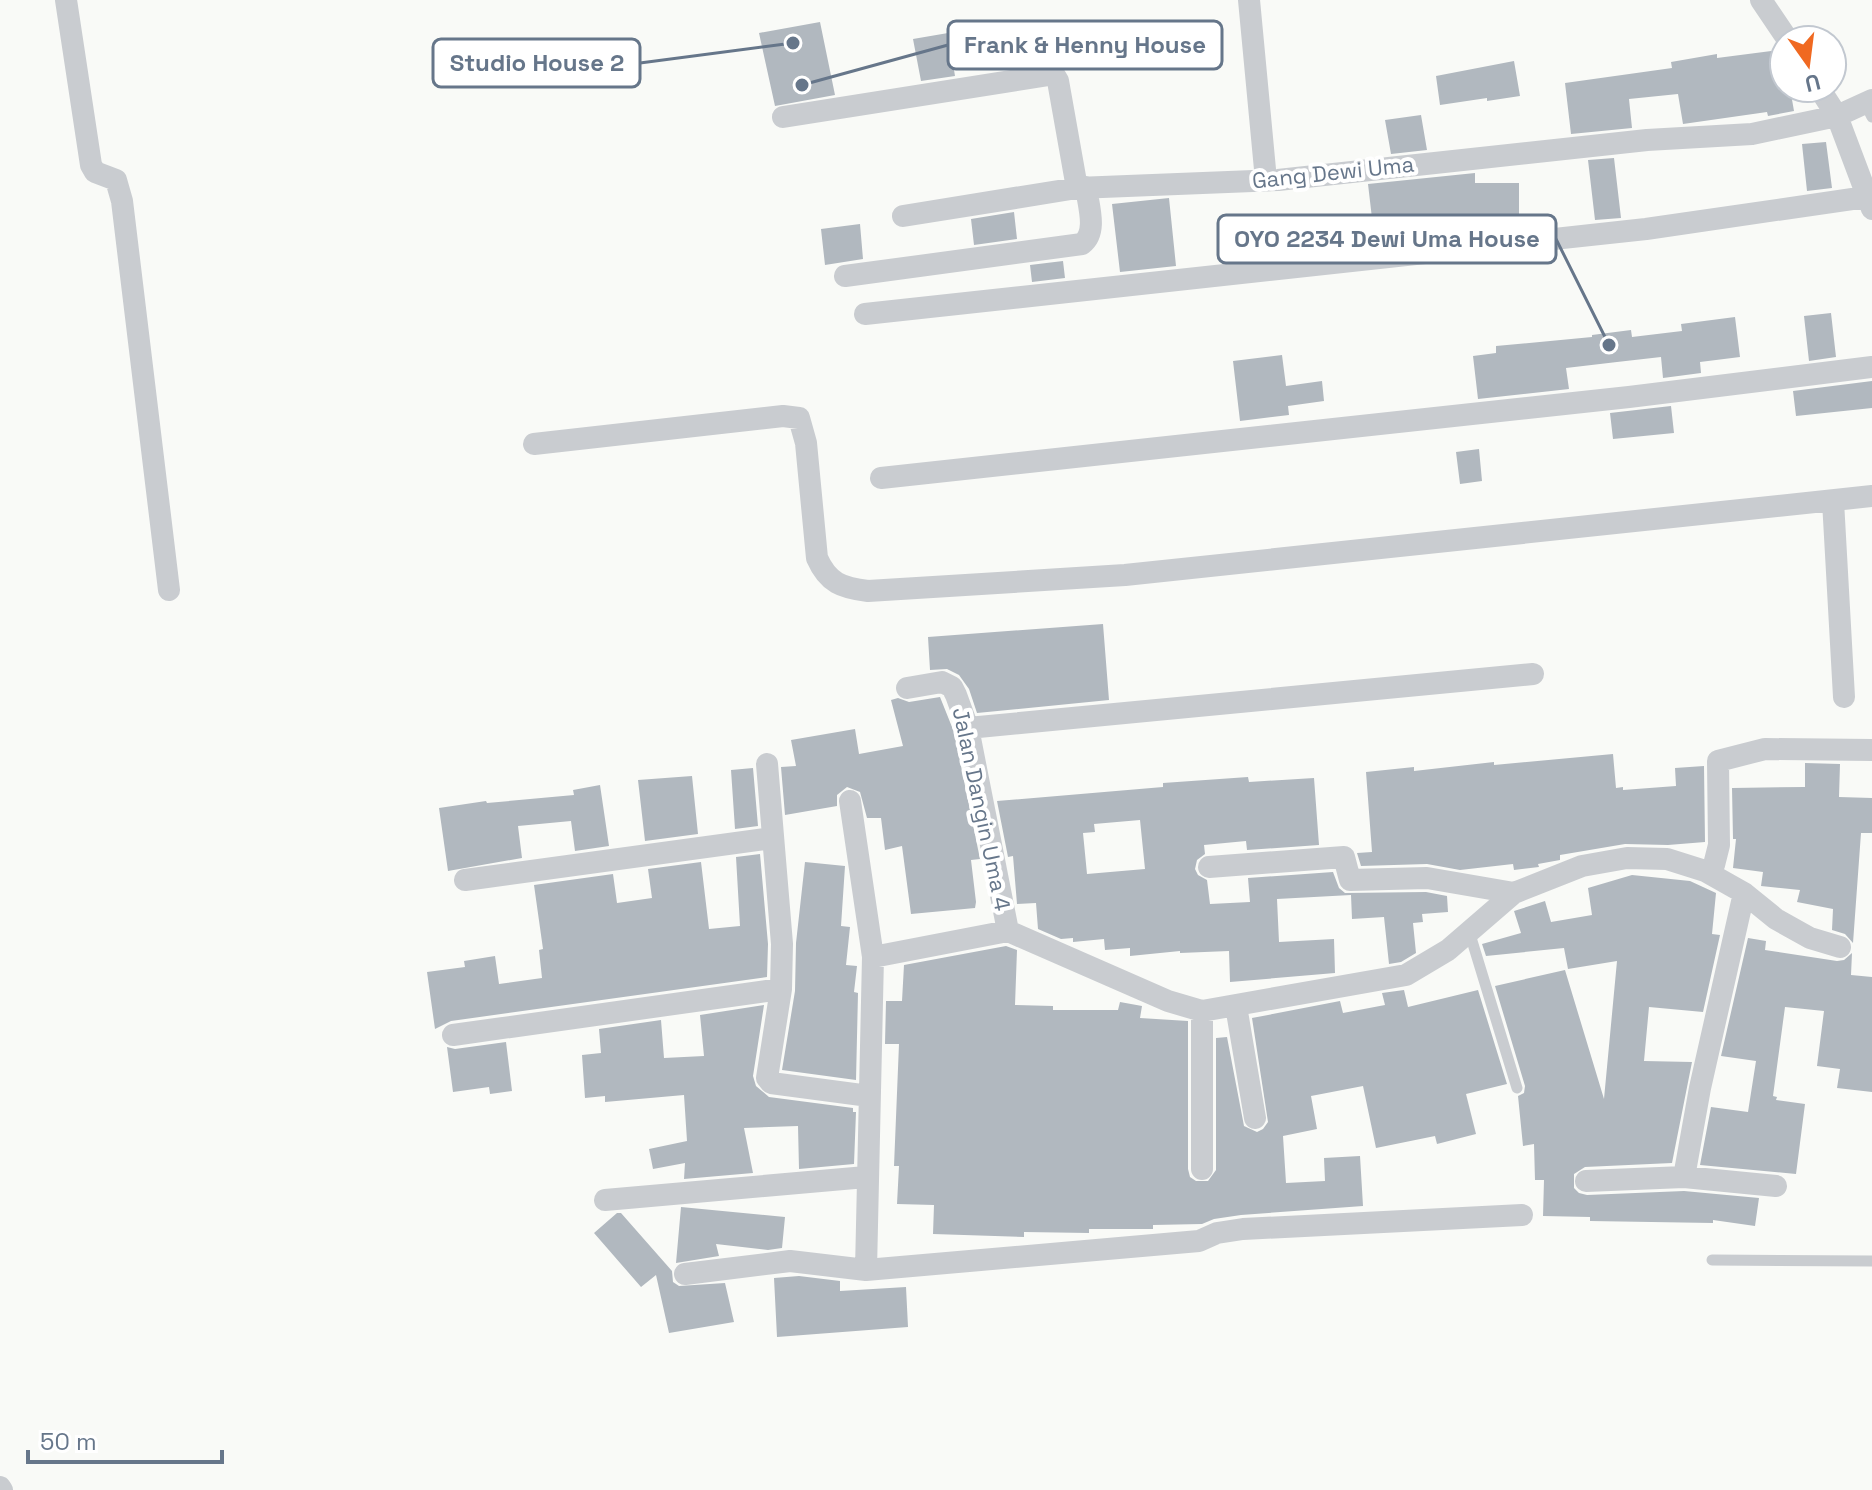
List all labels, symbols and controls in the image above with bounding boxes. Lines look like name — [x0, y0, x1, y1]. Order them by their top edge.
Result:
callout: Frank & Henny House — [948, 21, 1222, 69]
north arrow — [1768, 24, 1848, 104]
text: Frank & Henny House — [964, 29, 1206, 60]
callout: Studio House 2 — [433, 39, 640, 87]
text: Studio House 2 — [450, 47, 624, 78]
text: U — [1802, 68, 1823, 99]
street label: Gang Dewi Uma — [1251, 150, 1416, 194]
callout: OYO 2234 Dewi Uma House — [1218, 215, 1556, 263]
text: OYO 2234 Dewi Uma House — [1234, 223, 1540, 254]
street label: Jalan Dangin Uma 4 — [947, 705, 1017, 914]
scale bar — [28, 1414, 222, 1464]
text: 50 m — [40, 1426, 97, 1457]

